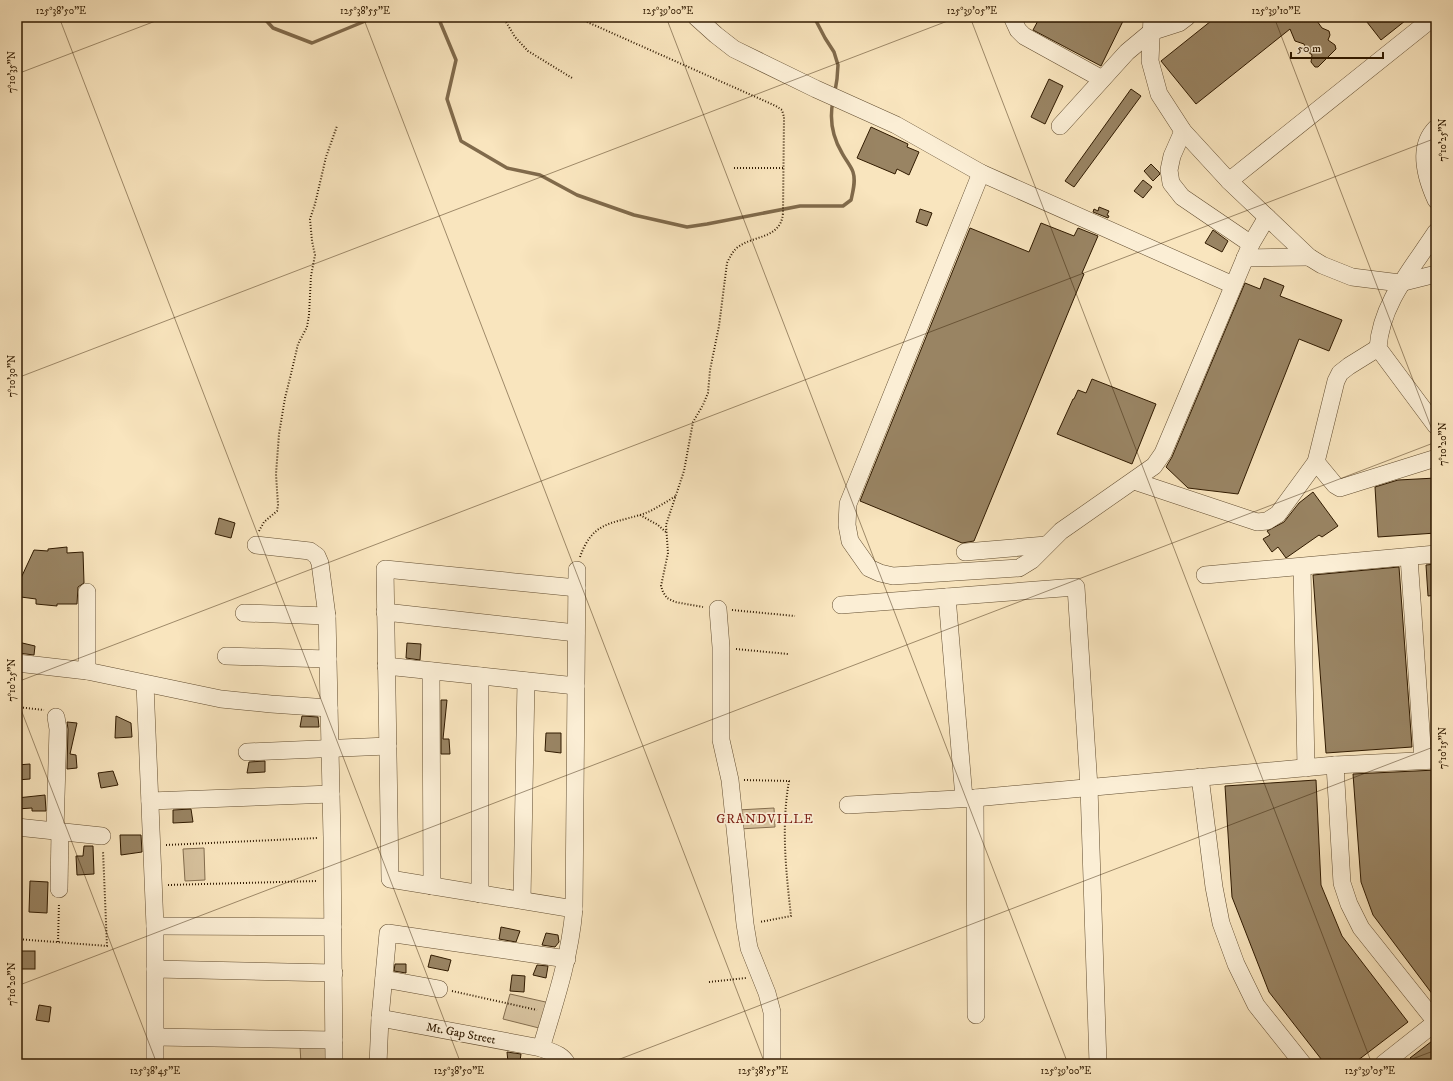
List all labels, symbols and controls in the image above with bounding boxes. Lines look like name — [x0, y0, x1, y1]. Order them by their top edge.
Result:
text: 125°38'50"E — [36, 5, 86, 17]
text: 125°38'55"E — [340, 5, 390, 17]
text: 125°39'00"E — [643, 5, 693, 17]
text: 125°39'05"E — [947, 5, 997, 17]
text: 125°39'10"E — [1251, 5, 1301, 17]
scale bar — [1291, 34, 1383, 60]
text: 50 m — [1297, 41, 1321, 56]
text: 7°10'35"N — [6, 51, 18, 93]
text: 7°10'25"N — [1437, 118, 1449, 162]
text: 7°10'30"N — [6, 355, 18, 397]
text: 7°10'20"N — [1437, 422, 1449, 466]
text: 7°10'25"N — [6, 658, 18, 702]
text: 7°10'15"N — [1437, 727, 1449, 769]
district label: GRANDVILLE — [716, 811, 814, 827]
text: 7°10'20"N — [6, 962, 18, 1006]
street label: Mt. Gap Street — [425, 1019, 497, 1048]
text: 125°38'45"E — [130, 1065, 180, 1077]
text: 125°38'50"E — [434, 1065, 484, 1077]
text: 125°38'55"E — [738, 1065, 788, 1077]
text: 125°39'00"E — [1041, 1065, 1091, 1077]
text: 125°39'05"E — [1345, 1065, 1395, 1077]

